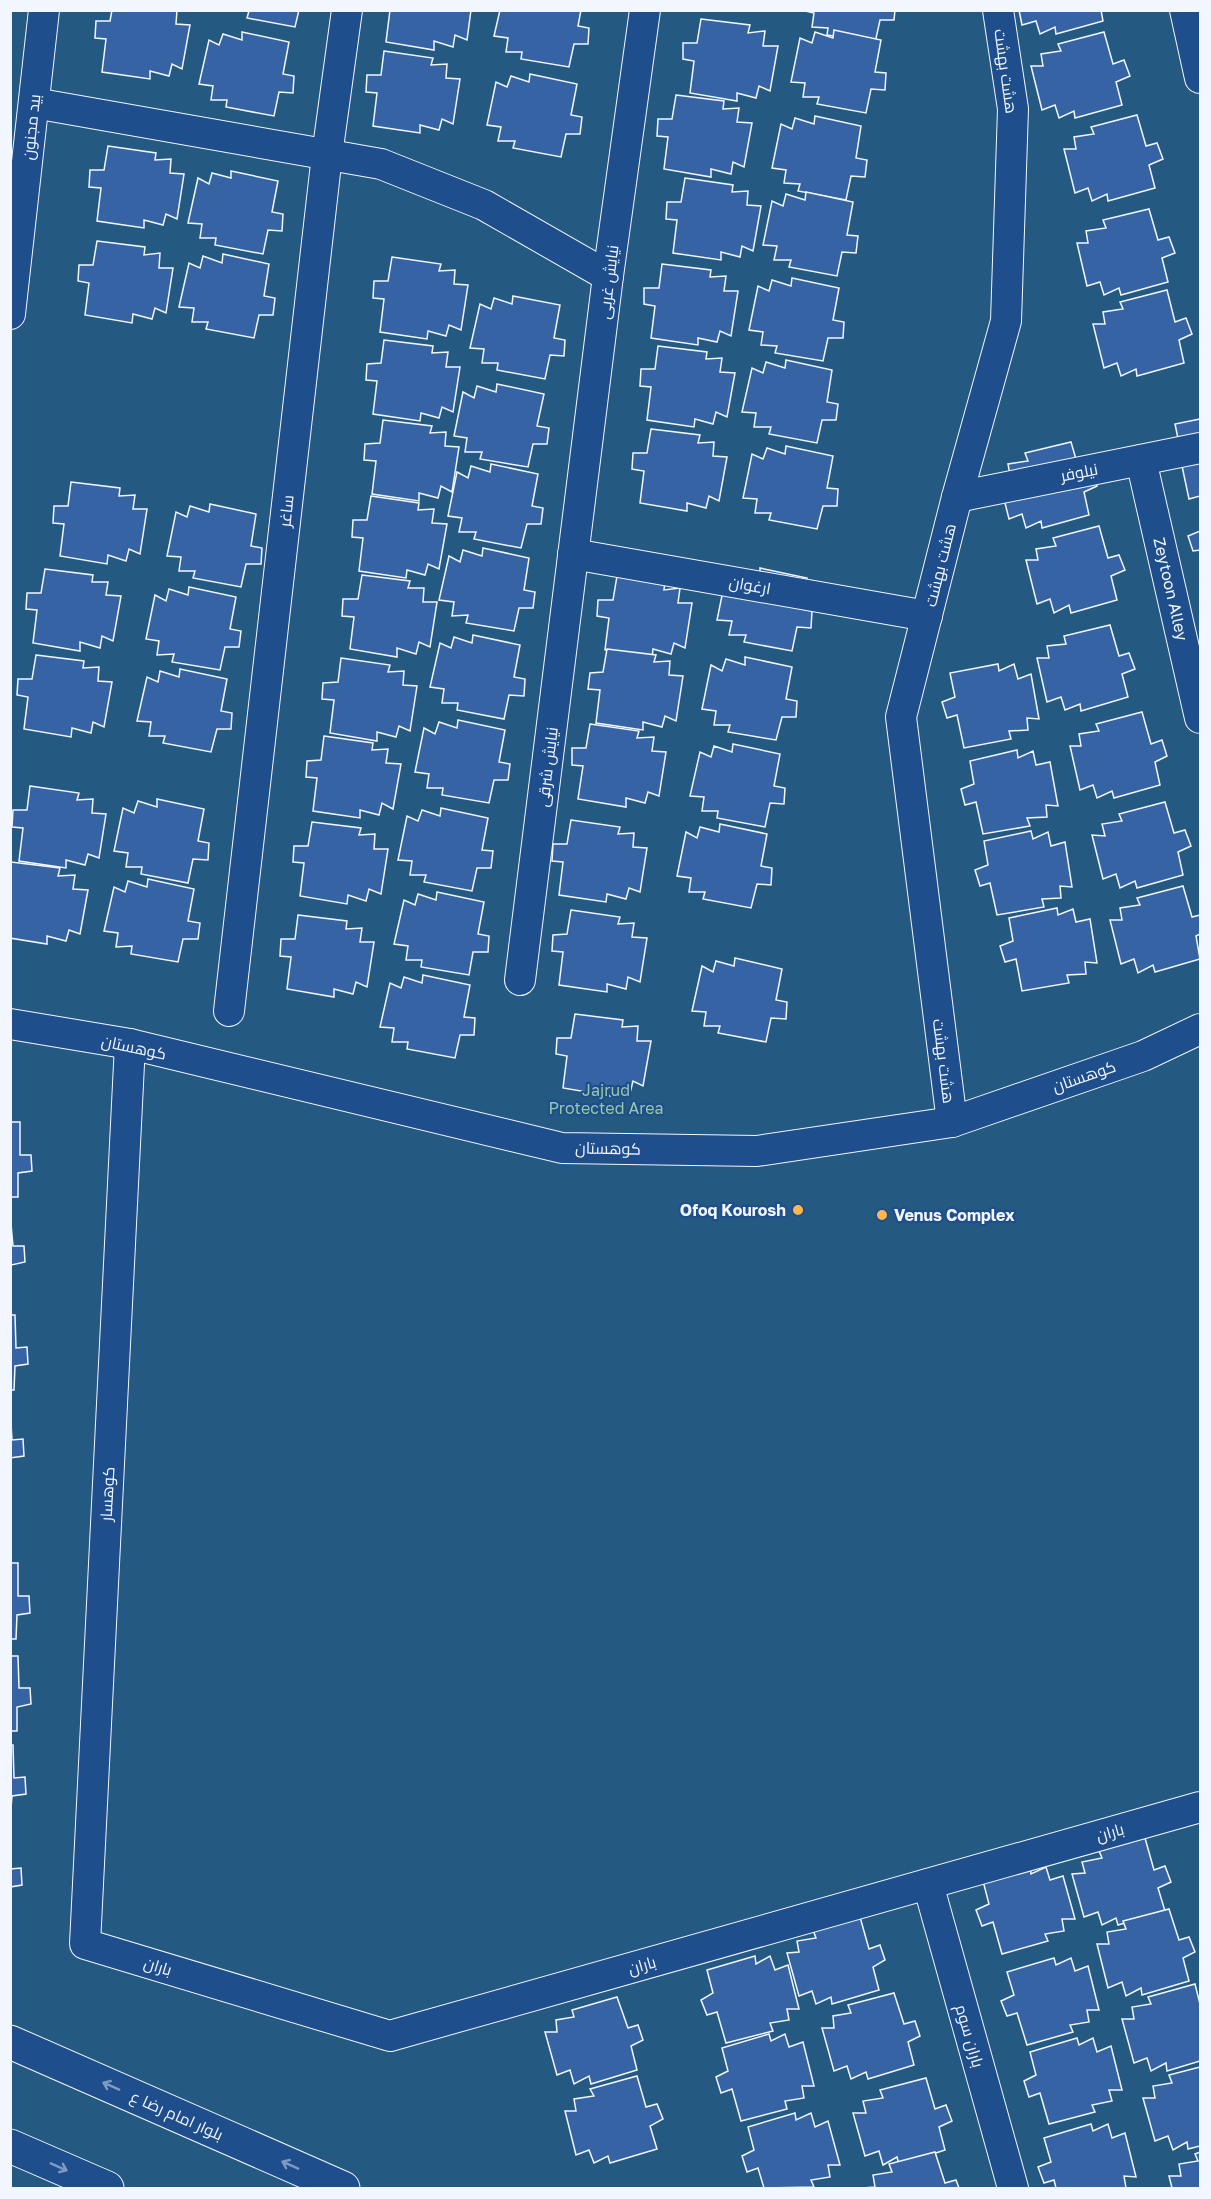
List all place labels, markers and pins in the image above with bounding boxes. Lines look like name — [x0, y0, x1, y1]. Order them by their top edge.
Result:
place label: Ofoq Kourosh — [680, 1200, 786, 1220]
marker: Ofoq Kourosh — [791, 1203, 805, 1217]
place label: Venus Complex — [894, 1205, 1015, 1225]
marker: Venus Complex — [875, 1208, 889, 1222]

